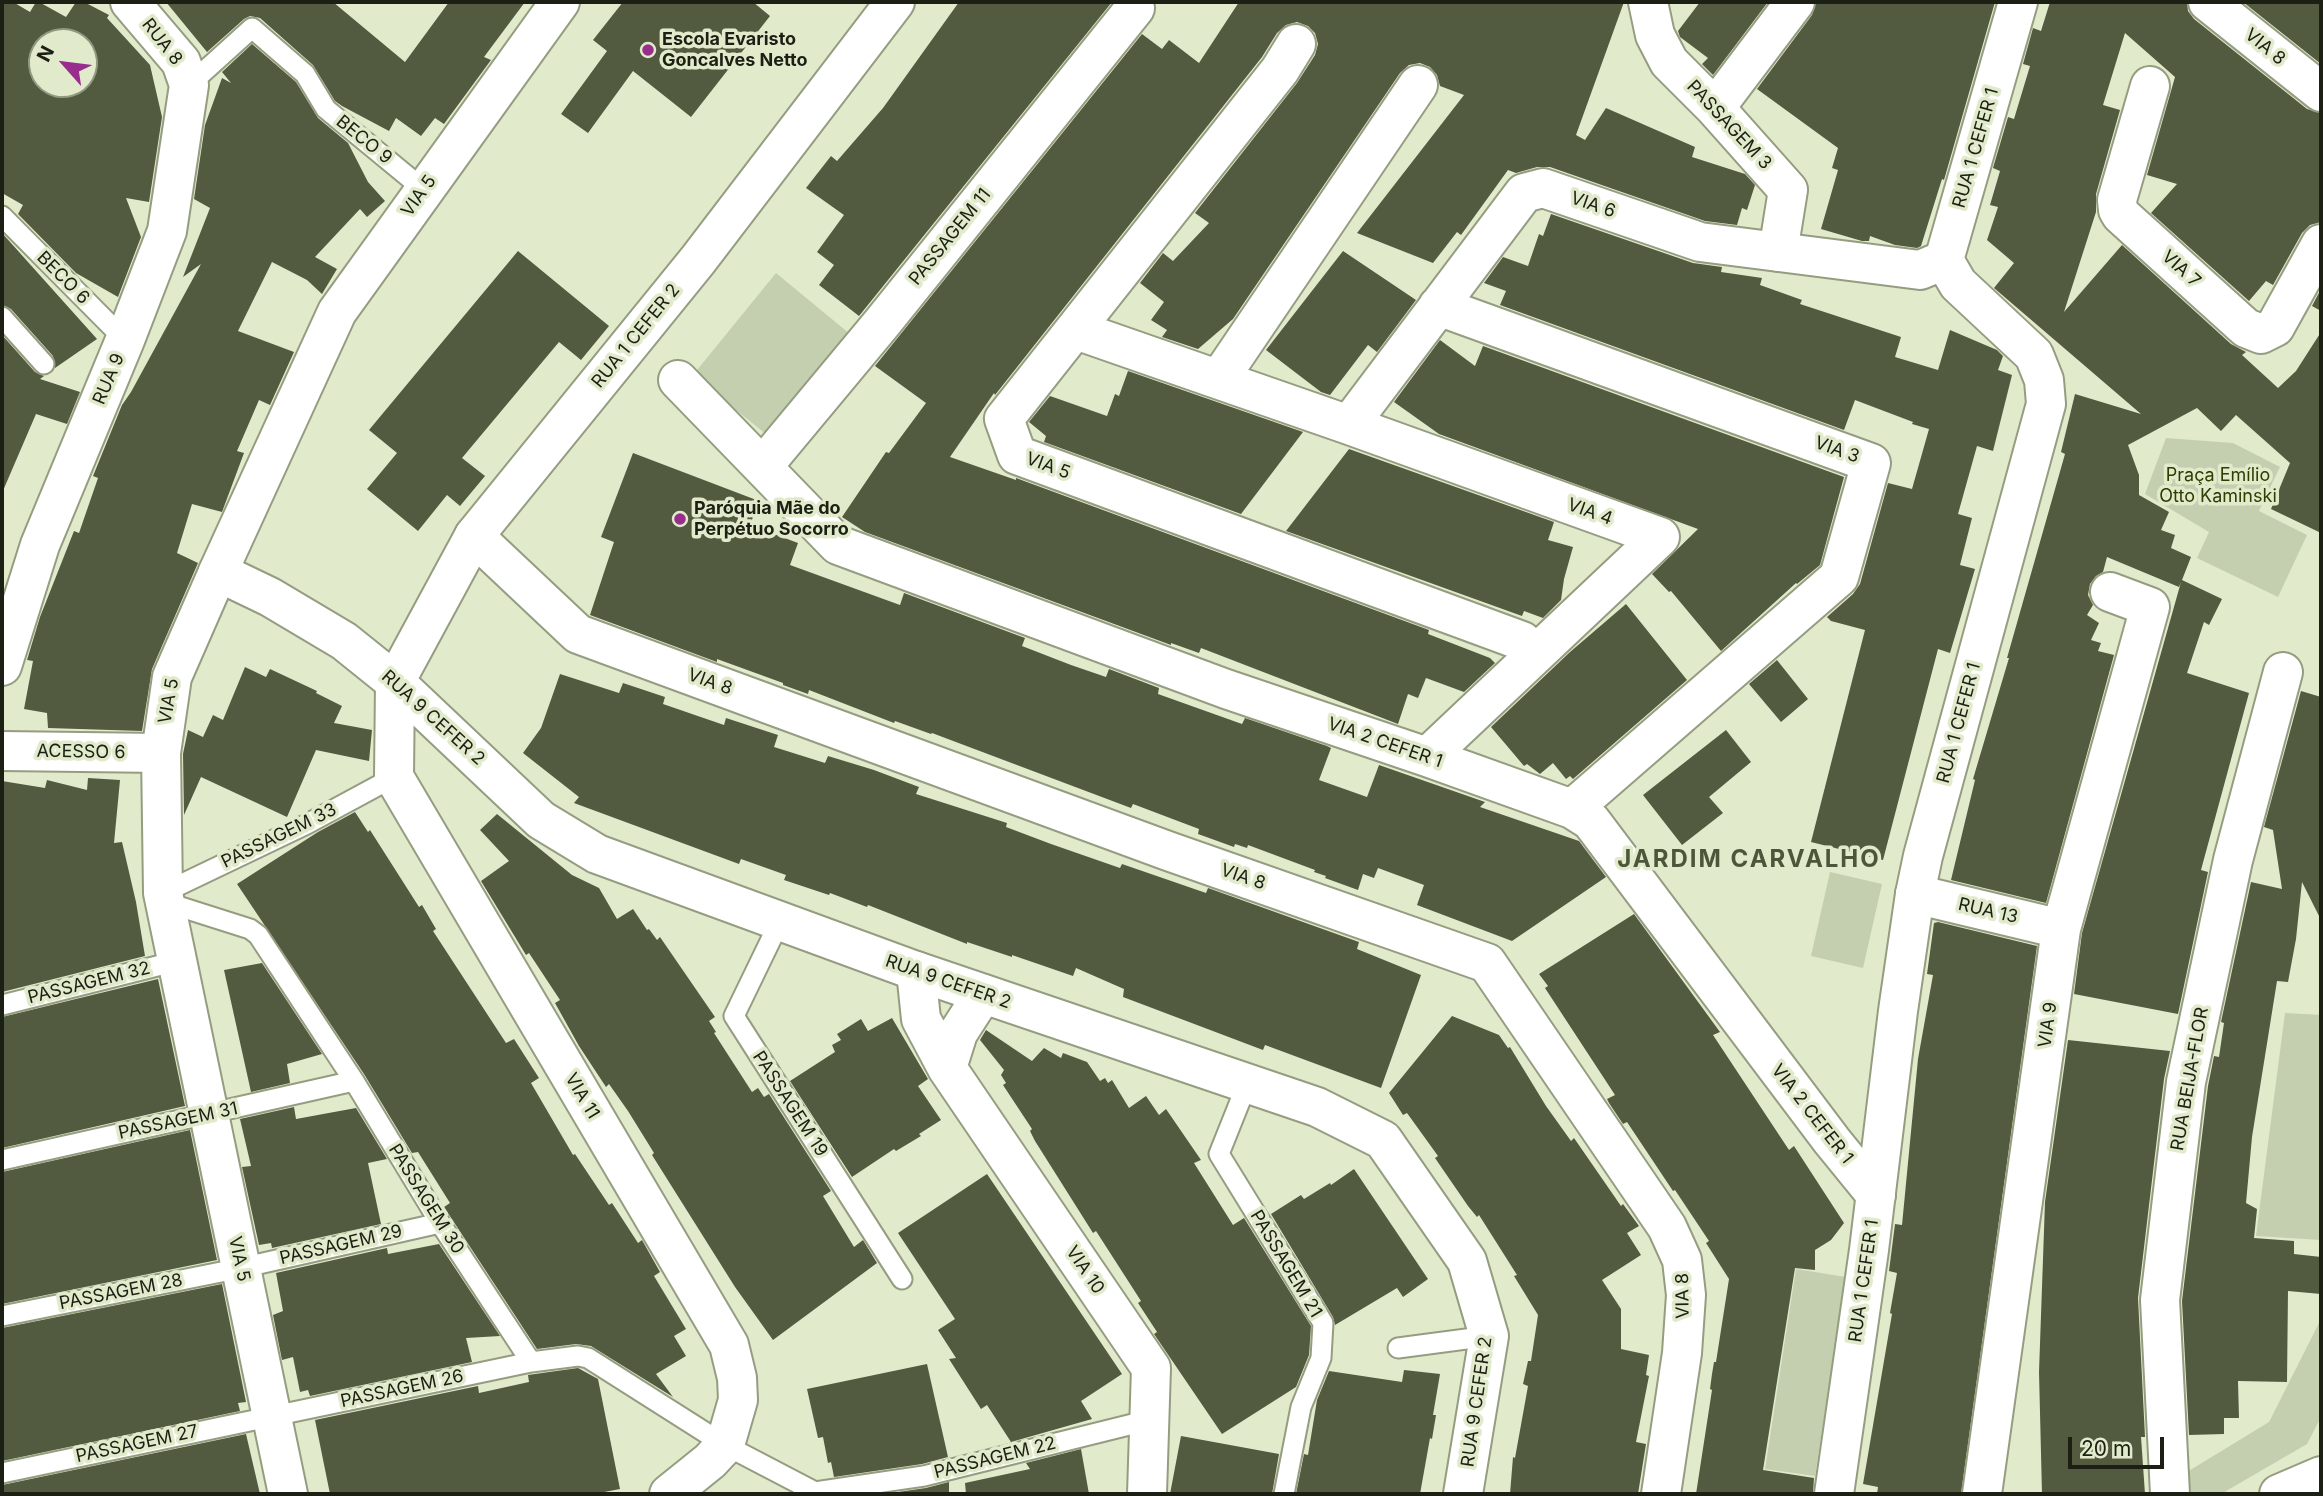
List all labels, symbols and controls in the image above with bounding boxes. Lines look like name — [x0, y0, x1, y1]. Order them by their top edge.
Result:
street label: RUA 8 — [137, 14, 187, 70]
street label: VIA 8 — [2240, 24, 2290, 70]
north arrow — [28, 28, 98, 98]
place label: Escola Evaristo Goncalves Netto — [662, 29, 807, 72]
text: N — [32, 42, 59, 66]
marker: Escola Evaristo Goncalves Netto — [640, 42, 656, 58]
street label: PASSAGEM 3 — [1682, 76, 1776, 174]
street label: RUA 1 CEFER 1 — [1949, 85, 2003, 211]
street label: BECO 9 — [332, 111, 396, 169]
street label: VIA 5 — [397, 171, 441, 221]
street label: PASSAGEM 11 — [905, 184, 995, 290]
street label: VIA 6 — [1568, 187, 1618, 223]
street label: VIA 7 — [2157, 246, 2205, 292]
street label: BECO 6 — [32, 247, 94, 309]
street label: RUA 1 CEFER 2 — [587, 280, 685, 392]
street label: RUA 9 — [89, 350, 129, 408]
street label: VIA 3 — [1812, 432, 1862, 468]
street label: VIA 5 — [1023, 448, 1073, 484]
park label: Praça Emílio Otto Kaminski — [2159, 465, 2277, 508]
street label: VIA 4 — [1565, 494, 1615, 530]
place label: Paróquia Mãe do Perpétuo Socorro — [694, 498, 849, 540]
marker: Paróquia Mãe do Perpétuo Socorro — [672, 511, 688, 527]
street label: RUA 1 CEFER 1 — [1933, 660, 1985, 786]
street label: VIA 8 — [685, 664, 735, 700]
street label: RUA 9 CEFER 2 — [377, 666, 489, 770]
street label: VIA 5 — [154, 677, 184, 725]
street label: VIA 2 CEFER 1 — [1325, 713, 1445, 773]
street label: ACESSO 6 — [36, 740, 126, 764]
street label: PASSAGEM 33 — [218, 799, 340, 873]
district label: JARDIM CARVALHO — [1619, 846, 1879, 874]
street label: VIA 8 — [1218, 859, 1268, 895]
street label: RUA 13 — [1956, 894, 2020, 928]
street label: RUA 9 CEFER 2 — [882, 950, 1014, 1014]
street label: PASSAGEM 32 — [26, 957, 152, 1009]
street label: VIA 9 — [2034, 1001, 2062, 1049]
street label: RUA BEIJA-FLOR — [2167, 1006, 2213, 1152]
street label: PASSAGEM 19 — [748, 1047, 832, 1161]
street label: VIA 2 CEFER 1 — [1767, 1060, 1857, 1168]
street label: VIA 11 — [560, 1069, 604, 1123]
street label: PASSAGEM 31 — [116, 1098, 240, 1144]
street label: PASSAGEM 30 — [384, 1140, 468, 1258]
street label: PASSAGEM 21 — [1245, 1206, 1327, 1322]
street label: RUA 1 CEFER 1 — [1845, 1218, 1883, 1344]
street label: PASSAGEM 29 — [278, 1220, 404, 1270]
street label: VIA 5 — [224, 1234, 254, 1284]
street label: VIA 10 — [1061, 1242, 1109, 1298]
street label: PASSAGEM 28 — [58, 1269, 184, 1315]
street label: VIA 8 — [1672, 1273, 1694, 1319]
street label: RUA 9 CEFER 2 — [1457, 1335, 1497, 1469]
street label: PASSAGEM 26 — [339, 1365, 465, 1413]
street label: PASSAGEM 27 — [74, 1421, 200, 1467]
scale bar — [2071, 1422, 2167, 1466]
street label: PASSAGEM 22 — [932, 1432, 1058, 1484]
text: 20 m — [2081, 1436, 2131, 1461]

